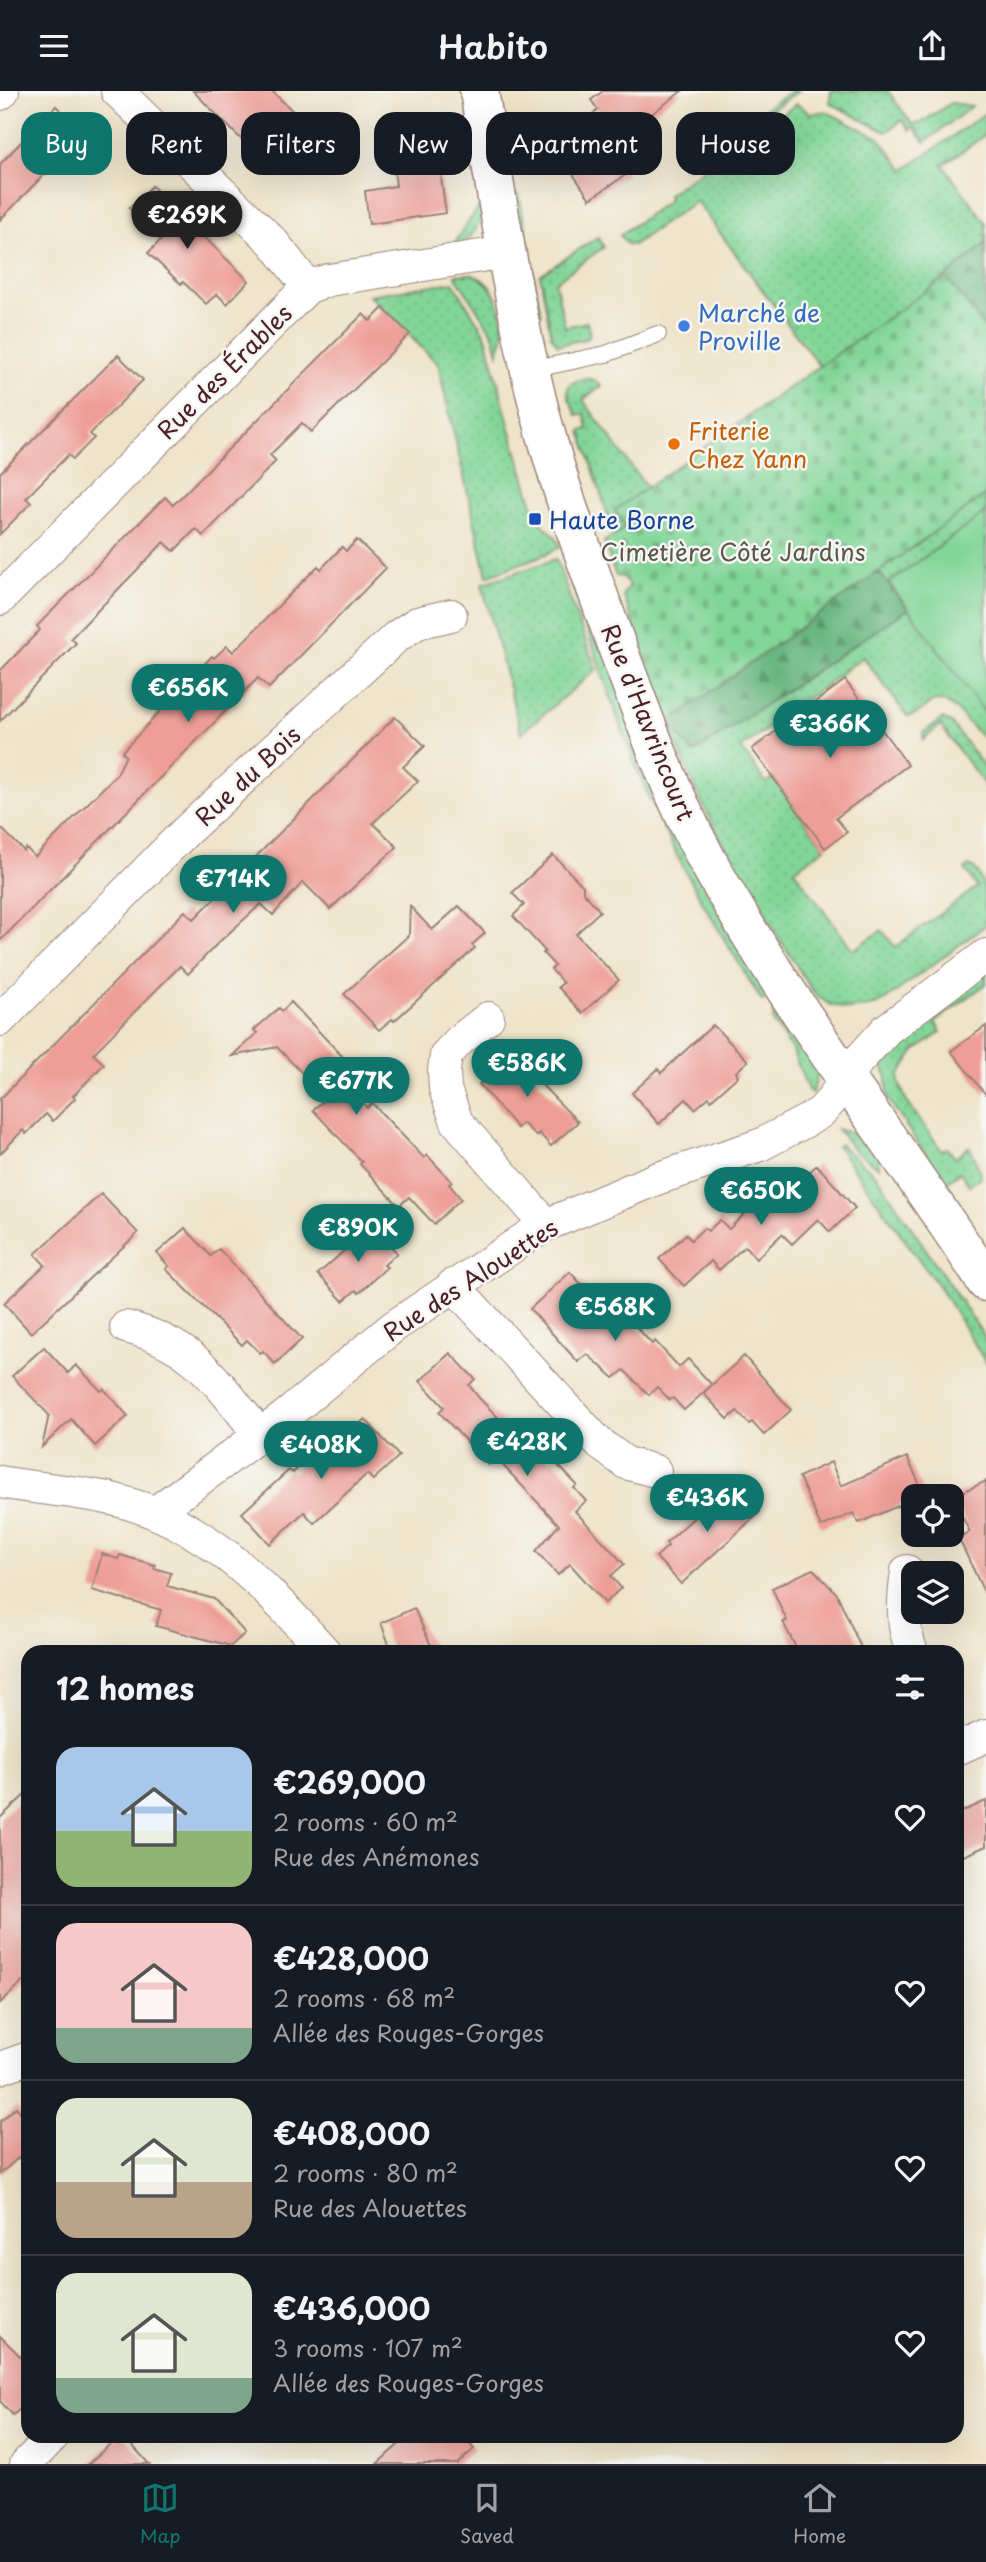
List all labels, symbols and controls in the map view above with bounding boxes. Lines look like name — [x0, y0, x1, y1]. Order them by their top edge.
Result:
text: Habito — [438, 22, 548, 70]
icon: menu — [35, 27, 73, 65]
icon: share — [913, 27, 951, 65]
chip: Buy — [21, 112, 112, 175]
chip: Rent — [126, 112, 227, 175]
chip: Filters — [241, 112, 360, 175]
chip: New — [374, 112, 472, 175]
chip: Apartment — [486, 112, 662, 175]
chip: House — [676, 112, 795, 175]
pin: €269K — [138, 191, 236, 251]
text: €269K — [147, 196, 227, 231]
place label: Marché de Proville — [698, 294, 820, 358]
street label: Rue des Érables — [148, 295, 300, 447]
marker: Marché de Proville — [676, 318, 692, 334]
place label: Friterie Chez Yann — [688, 412, 807, 476]
marker: Friterie Chez Yann — [666, 436, 682, 452]
place label: Haute Borne — [549, 501, 695, 537]
marker: Haute Borne — [527, 511, 543, 527]
park label: Cimetière Côté Jardins — [600, 533, 866, 569]
street label: Rue d'Havrincourt — [593, 618, 705, 826]
pin: €656K — [139, 665, 237, 724]
text: €656K — [148, 669, 228, 704]
pin: €366K — [781, 701, 879, 760]
text: €366K — [789, 705, 871, 740]
street label: Rue du Bois — [186, 716, 308, 833]
pin: €714K — [184, 855, 282, 915]
text: €714K — [196, 860, 270, 895]
pin: €586K — [478, 1039, 576, 1099]
text: €586K — [487, 1044, 567, 1079]
pin: €677K — [307, 1058, 405, 1117]
text: €677K — [319, 1062, 393, 1097]
pin: €650K — [712, 1167, 810, 1227]
text: €650K — [720, 1172, 802, 1207]
pin: €890K — [309, 1205, 407, 1264]
text: €890K — [318, 1209, 398, 1244]
street label: Rue des Alouettes — [375, 1209, 565, 1349]
pin: €568K — [566, 1283, 664, 1343]
text: €568K — [575, 1288, 655, 1323]
pin: €428K — [478, 1419, 576, 1478]
pin: €408K — [272, 1421, 370, 1481]
text: €428K — [487, 1423, 567, 1458]
text: €408K — [280, 1426, 362, 1461]
pin: €436K — [658, 1475, 756, 1534]
text: €436K — [666, 1479, 748, 1514]
map controls — [901, 1484, 964, 1624]
button: locate — [901, 1484, 964, 1547]
button: layers — [901, 1561, 964, 1624]
text: 12 homes — [56, 1665, 194, 1710]
icon: filters — [891, 1668, 929, 1706]
text: €269,000 — [273, 1759, 426, 1804]
icon: home — [112, 1775, 196, 1859]
icon: heart — [891, 1798, 929, 1836]
text: 2 rooms · 60 m² — [273, 1804, 458, 1839]
text: Rue des Anémones — [273, 1839, 479, 1874]
text: €428,000 — [273, 1935, 429, 1980]
icon: home — [112, 1951, 196, 2035]
icon: heart — [891, 1974, 929, 2012]
text: 2 rooms · 68 m² — [273, 1980, 455, 2015]
text: Allée des Rouges-Gorges — [273, 2015, 544, 2050]
text: €408,000 — [273, 2110, 430, 2155]
icon: home — [112, 2126, 196, 2210]
icon: heart — [891, 2149, 929, 2187]
text: 2 rooms · 80 m² — [273, 2155, 458, 2190]
text: Rue des Alouettes — [273, 2190, 467, 2225]
text: €436,000 — [273, 2285, 430, 2330]
icon: home — [112, 2301, 196, 2385]
icon: heart — [891, 2324, 929, 2362]
text: 3 rooms · 107 m² — [273, 2330, 463, 2365]
text: Allée des Rouges-Gorges — [273, 2365, 544, 2400]
tab: Map — [140, 2479, 180, 2549]
tab: Saved — [460, 2479, 514, 2549]
tab: Home — [793, 2479, 846, 2549]

